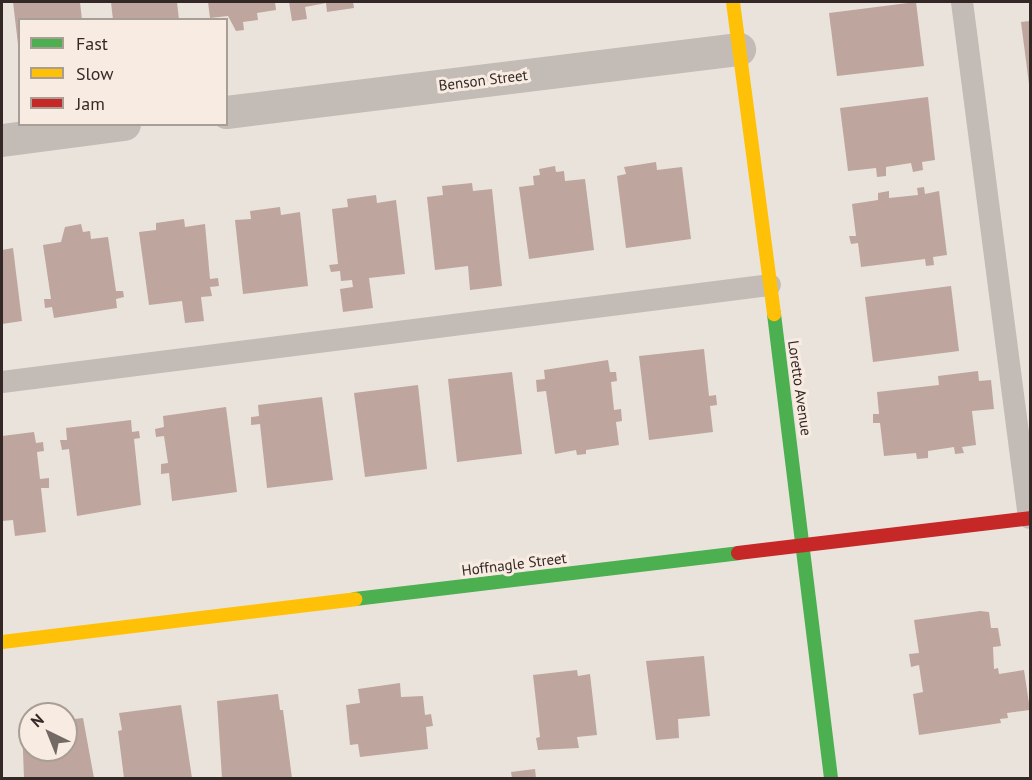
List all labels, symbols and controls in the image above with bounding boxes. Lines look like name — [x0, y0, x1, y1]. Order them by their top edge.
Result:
legend — [18, 18, 228, 126]
text: Fast — [76, 32, 108, 55]
text: Slow — [76, 62, 114, 85]
street label: Benson Street — [438, 66, 528, 94]
text: Jam — [76, 92, 105, 115]
street label: Loretto Avenue — [784, 339, 816, 437]
street label: Hoffnagle Street — [461, 549, 567, 579]
north arrow — [18, 702, 78, 762]
text: N — [26, 709, 48, 731]

